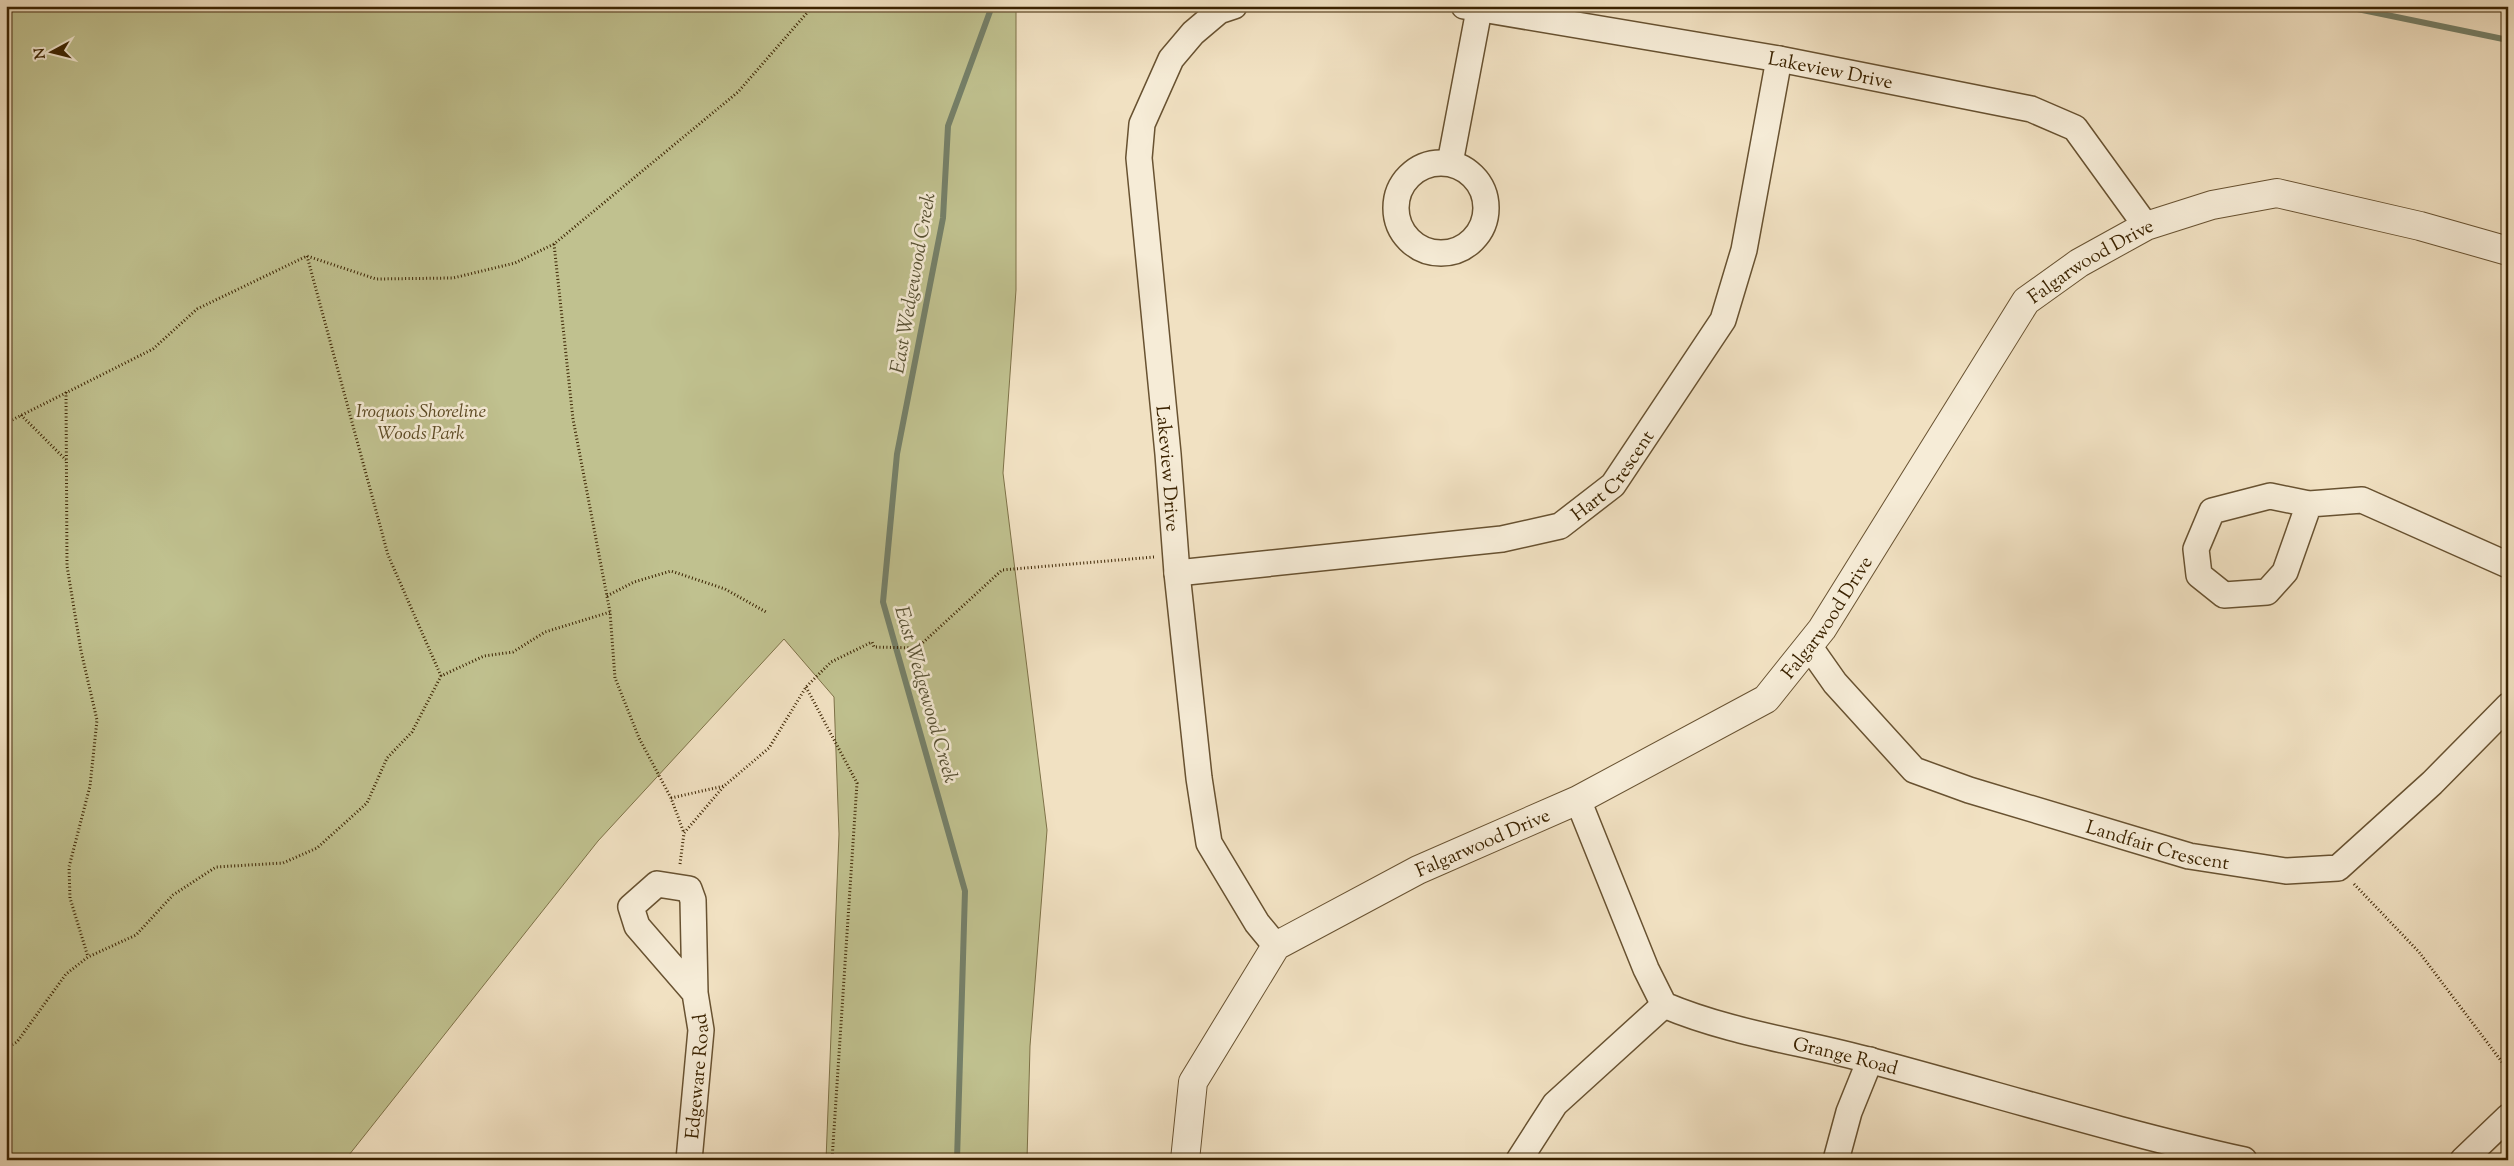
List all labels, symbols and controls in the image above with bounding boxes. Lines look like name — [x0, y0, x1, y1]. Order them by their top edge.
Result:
north arrow — [28, 28, 78, 78]
street label: Lakeview Drive — [1766, 46, 1895, 97]
text: N — [30, 47, 52, 60]
water label: East Wedgewood Creek — [884, 191, 945, 376]
street label: Falgarwood Drive — [2023, 213, 2157, 312]
park label: Iroquois Shoreline Woods Park — [356, 399, 486, 448]
street label: Lakeview Drive — [1147, 404, 1185, 533]
street label: Hart Crescent — [1566, 425, 1662, 529]
street label: Falgarwood Drive — [1776, 551, 1880, 686]
water label: East Wedgewood Creek — [885, 603, 964, 787]
street label: Falgarwood Drive — [1412, 803, 1555, 885]
street label: Landfair Crescent — [2082, 815, 2231, 878]
street label: Edgeware Road — [680, 1011, 717, 1140]
street label: Grange Road — [1790, 1032, 1901, 1083]

